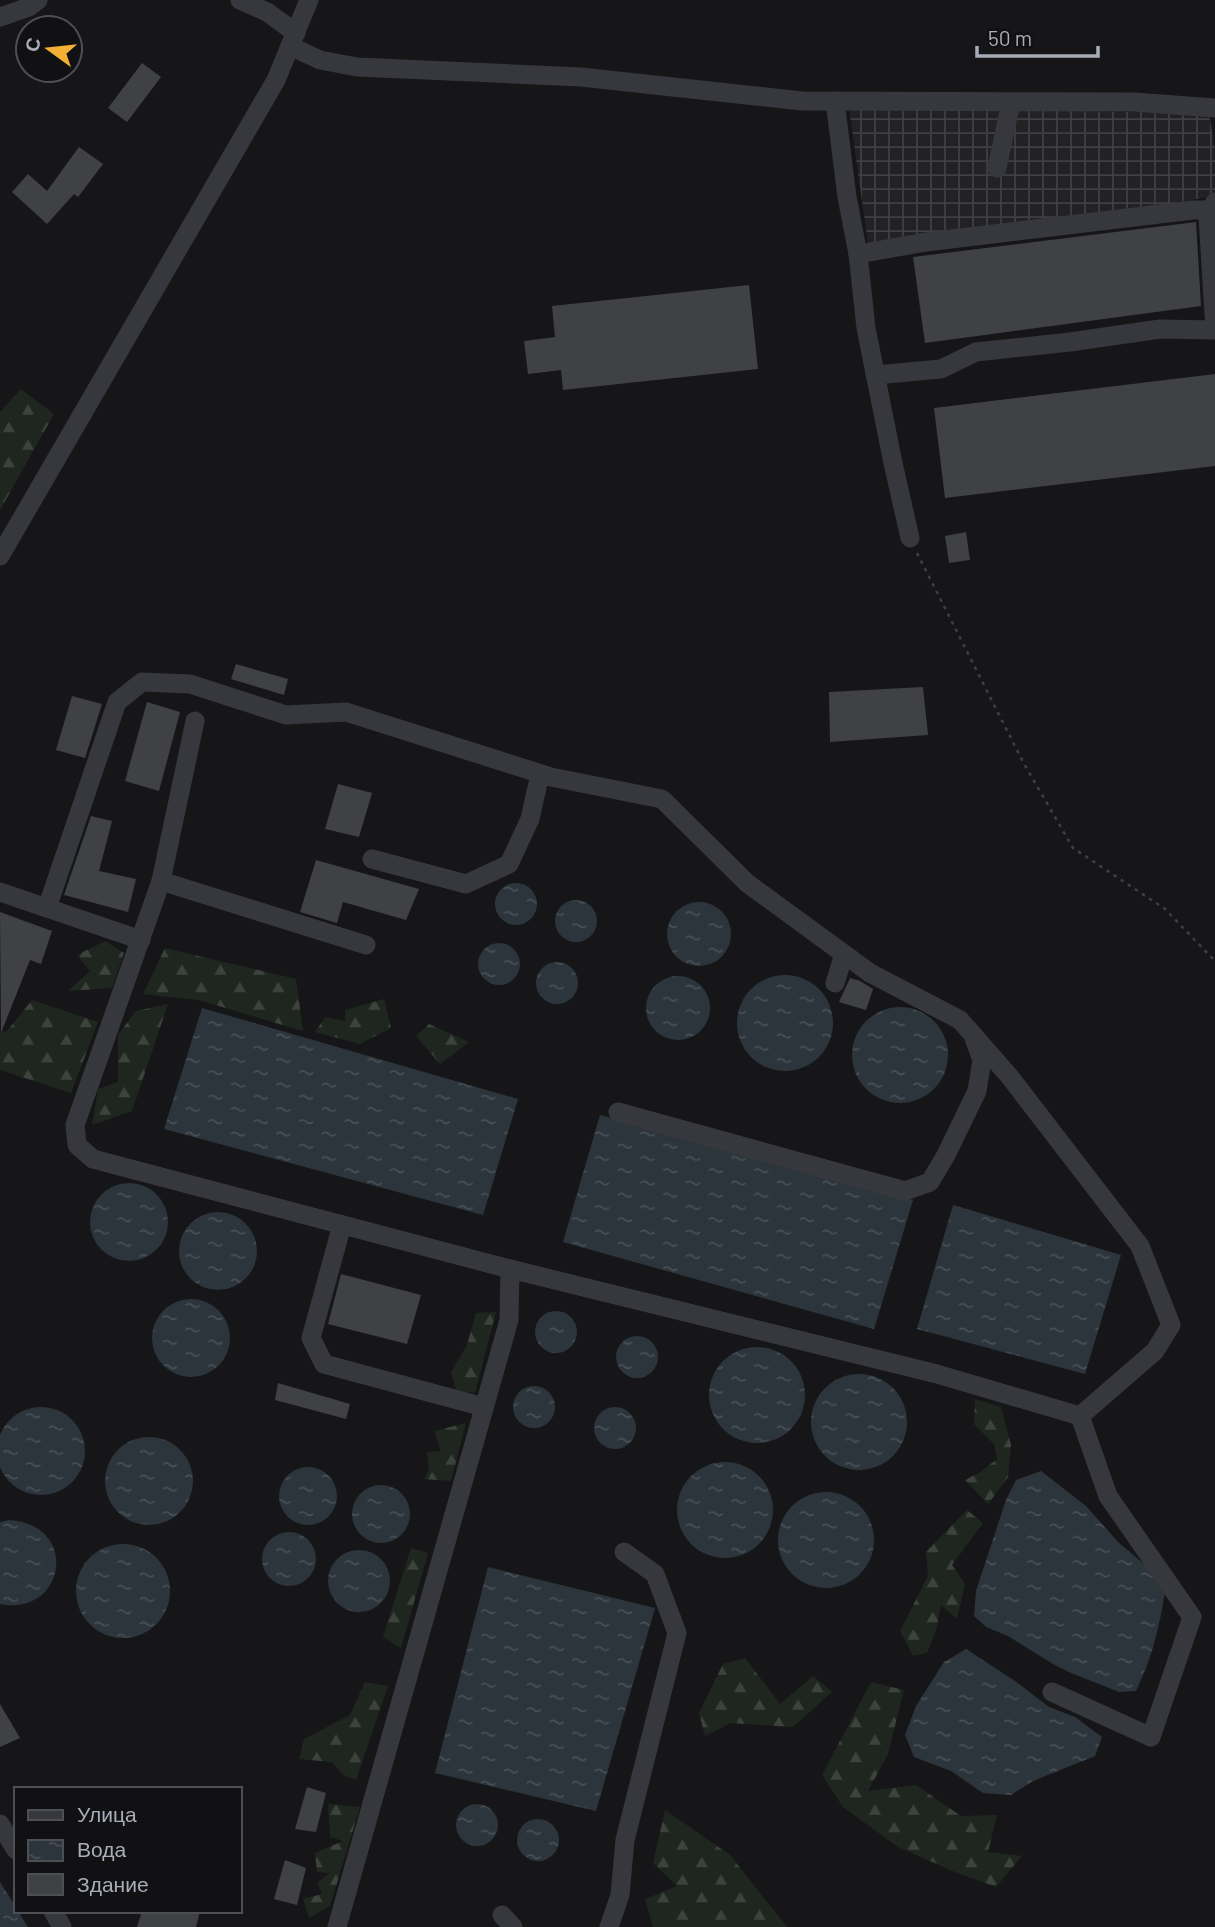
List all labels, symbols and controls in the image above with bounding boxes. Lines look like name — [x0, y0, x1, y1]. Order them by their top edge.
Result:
north arrow — [14, 14, 84, 84]
scale bar — [977, 14, 1098, 58]
text: 50 m — [988, 25, 1032, 50]
text: С — [19, 35, 45, 54]
legend — [14, 1787, 242, 1913]
text: Улица — [77, 1801, 137, 1826]
text: Вода — [77, 1836, 126, 1861]
text: Здание — [77, 1871, 149, 1896]

